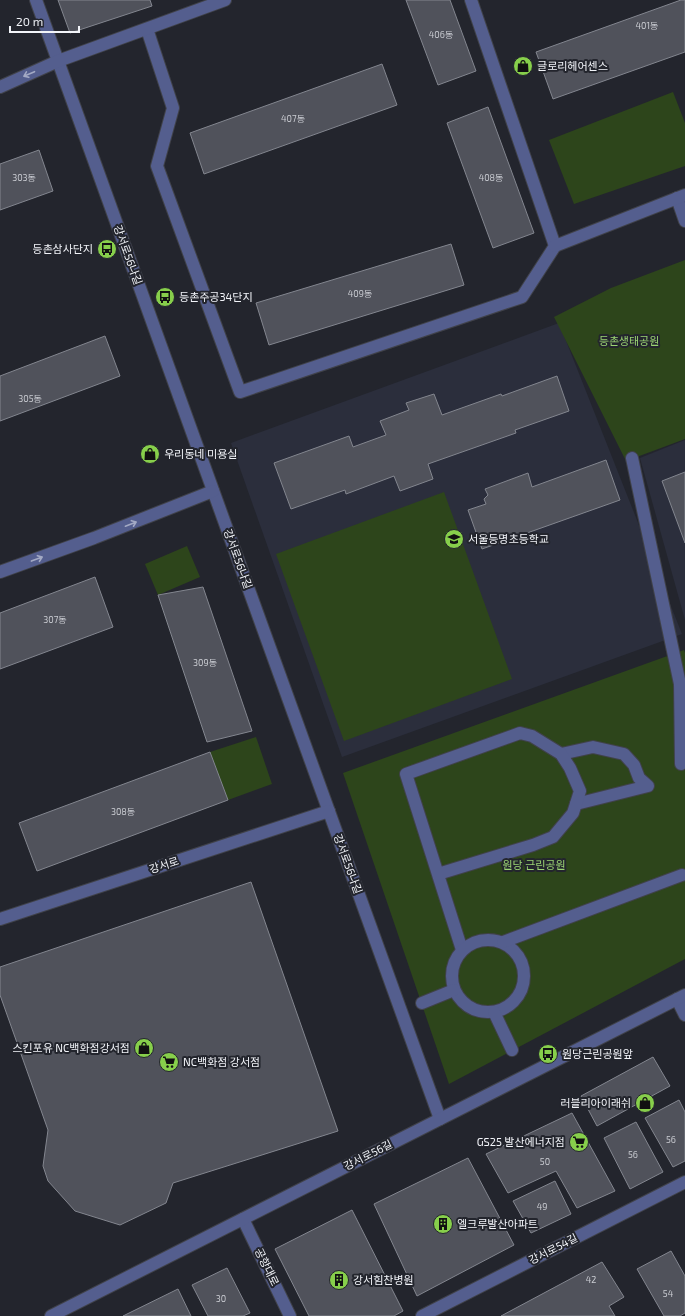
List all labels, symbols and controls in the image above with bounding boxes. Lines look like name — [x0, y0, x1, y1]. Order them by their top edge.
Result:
scale bar — [10, 8, 79, 34]
text: 20 m — [16, 14, 43, 28]
house number: 401동 — [636, 20, 658, 31]
house number: 406동 — [429, 29, 453, 40]
shop icon: 글로리헤어센스 — [512, 55, 534, 77]
place label: 글로리헤어센스 — [537, 59, 608, 72]
one-way arrow — [23, 71, 35, 78]
house number: 407동 — [281, 113, 305, 124]
house number: 303동 — [12, 172, 36, 183]
house number: 408동 — [479, 172, 503, 183]
street label: 강서로56나길 — [112, 223, 145, 287]
bus stop icon: 등촌삼사단지 — [96, 238, 118, 260]
place label: 등촌삼사단지 — [32, 242, 93, 255]
bus stop icon: 등촌주공34단지 — [154, 286, 176, 308]
house number: 409동 — [348, 288, 372, 299]
place label: 등촌주공34단지 — [179, 290, 253, 303]
park label: 등촌생태공원 — [599, 334, 659, 347]
house number: 305동 — [18, 393, 42, 404]
shop icon: 우리동네 미용실 — [139, 443, 161, 465]
place label: 우리동네 미용실 — [164, 447, 237, 460]
one-way arrow — [124, 519, 136, 527]
street label: 강서로56나길 — [222, 527, 255, 591]
school or university icon: 서울등명초등학교 — [443, 528, 465, 550]
place label: 서울등명초등학교 — [468, 532, 549, 545]
one-way arrow — [30, 555, 43, 562]
house number: 307동 — [43, 614, 67, 625]
house number: 309동 — [193, 657, 217, 668]
house number: 308동 — [111, 806, 135, 817]
street label: 강서로56나길 — [332, 832, 365, 896]
street label: 강서로 — [147, 854, 180, 875]
park label: 원당 근린공원 — [502, 858, 566, 871]
shop icon: 스킨포유 NC백화점강서점 — [133, 1037, 155, 1059]
place label: 스킨포유 NC백화점강서점 — [12, 1041, 130, 1054]
bus stop icon: 원당근린공원앞 — [537, 1043, 559, 1065]
place label: 원당근린공원앞 — [562, 1047, 633, 1060]
supermarket icon: NC백화점 강서점 — [158, 1051, 180, 1073]
place label: NC백화점 강서점 — [183, 1055, 260, 1068]
shop icon: 러블리아이래쉬 — [634, 1092, 656, 1114]
place label: 러블리아이래쉬 — [560, 1096, 631, 1109]
supermarket icon: GS25 발산에너지점 — [568, 1131, 590, 1153]
house number: 56 — [666, 1134, 676, 1145]
place label: GS25 발산에너지점 — [477, 1135, 565, 1148]
street label: 강서로56길 — [341, 1137, 394, 1172]
house number: 56 — [628, 1149, 638, 1160]
house number: 50 — [540, 1156, 550, 1167]
house number: 49 — [537, 1201, 547, 1212]
building icon: 엘크루발산아파트 — [432, 1213, 454, 1235]
place label: 엘크루발산아파트 — [457, 1217, 538, 1230]
street label: 강서로54길 — [526, 1231, 579, 1266]
street label: 공항대로 — [253, 1246, 282, 1288]
building icon: 강서힘찬병원 — [328, 1269, 350, 1291]
place label: 강서힘찬병원 — [353, 1273, 414, 1286]
house number: 42 — [586, 1274, 596, 1285]
house number: 54 — [663, 1288, 674, 1299]
house number: 30 — [216, 1293, 226, 1304]

